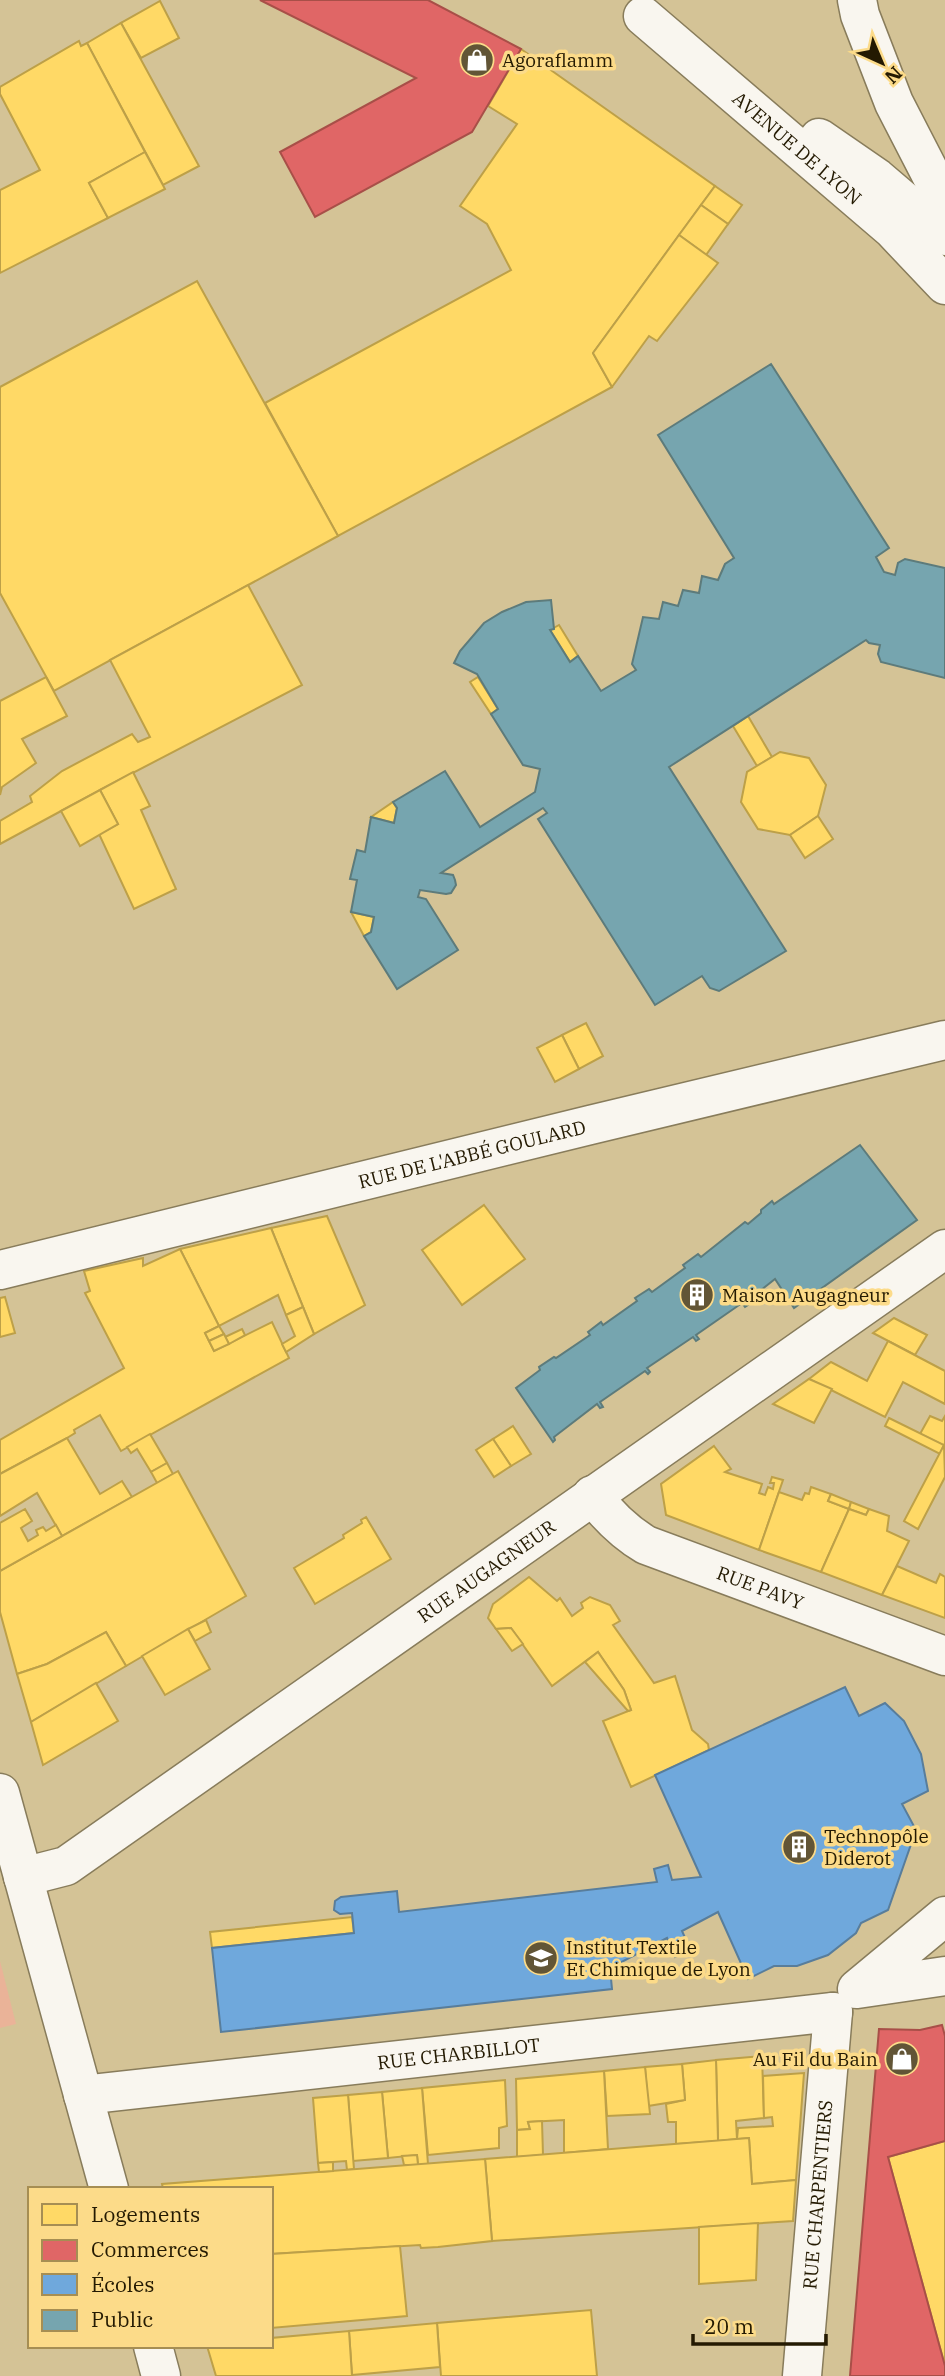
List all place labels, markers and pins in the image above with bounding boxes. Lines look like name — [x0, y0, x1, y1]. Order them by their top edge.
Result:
shop icon: Agoraflamm — [458, 41, 496, 79]
place label: Agoraflamm — [502, 48, 613, 72]
building icon: Maison Augagneur — [678, 1276, 716, 1314]
place label: Maison Augagneur — [722, 1283, 890, 1307]
place label: Technopôle Diderot — [824, 1824, 929, 1870]
building icon: Technopôle Diderot — [780, 1828, 818, 1866]
place label: Institut Textile Et Chimique de Lyon — [566, 1935, 751, 1981]
school or university icon: Institut Textile Et Chimique de Lyon — [522, 1939, 560, 1977]
shop icon: Au Fil du Bain — [883, 2040, 921, 2078]
place label: Au Fil du Bain — [753, 2047, 878, 2071]

